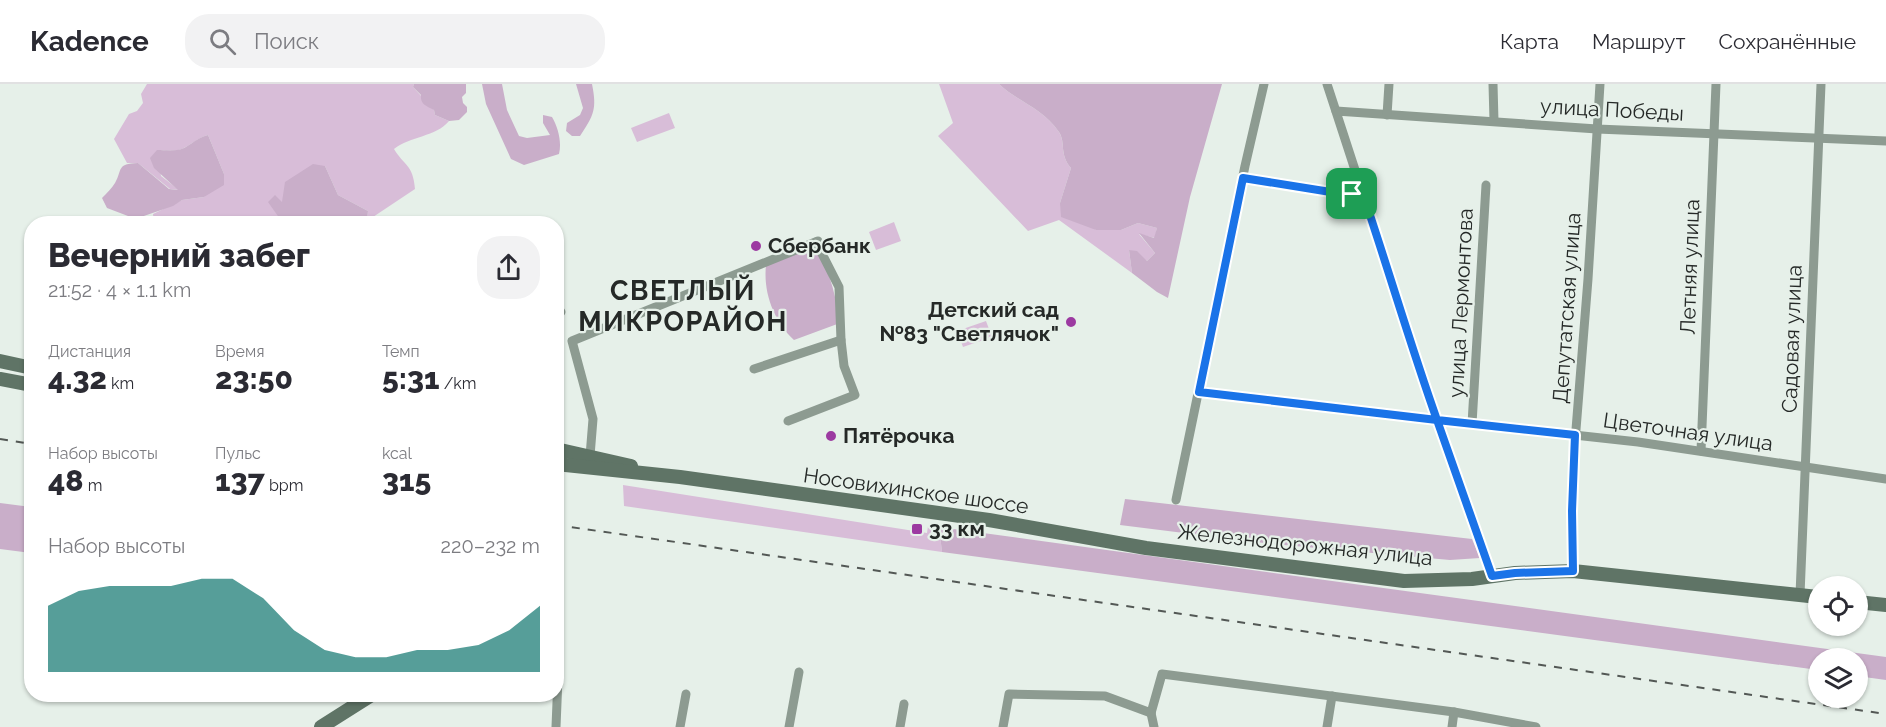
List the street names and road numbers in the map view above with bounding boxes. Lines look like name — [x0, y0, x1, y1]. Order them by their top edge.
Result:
street label: улица Победы — [1540, 93, 1684, 126]
street label: Летняя улица — [1675, 199, 1704, 335]
street label: улица Лермонтова — [1443, 207, 1478, 398]
street label: Депутатская улица — [1547, 212, 1586, 404]
street label: Садовая улица — [1776, 264, 1807, 414]
street label: Цветочная улица — [1602, 407, 1775, 456]
street label: Носовихинское шоссе — [802, 462, 1030, 519]
street label: Железнодорожная улица — [1176, 519, 1434, 570]

